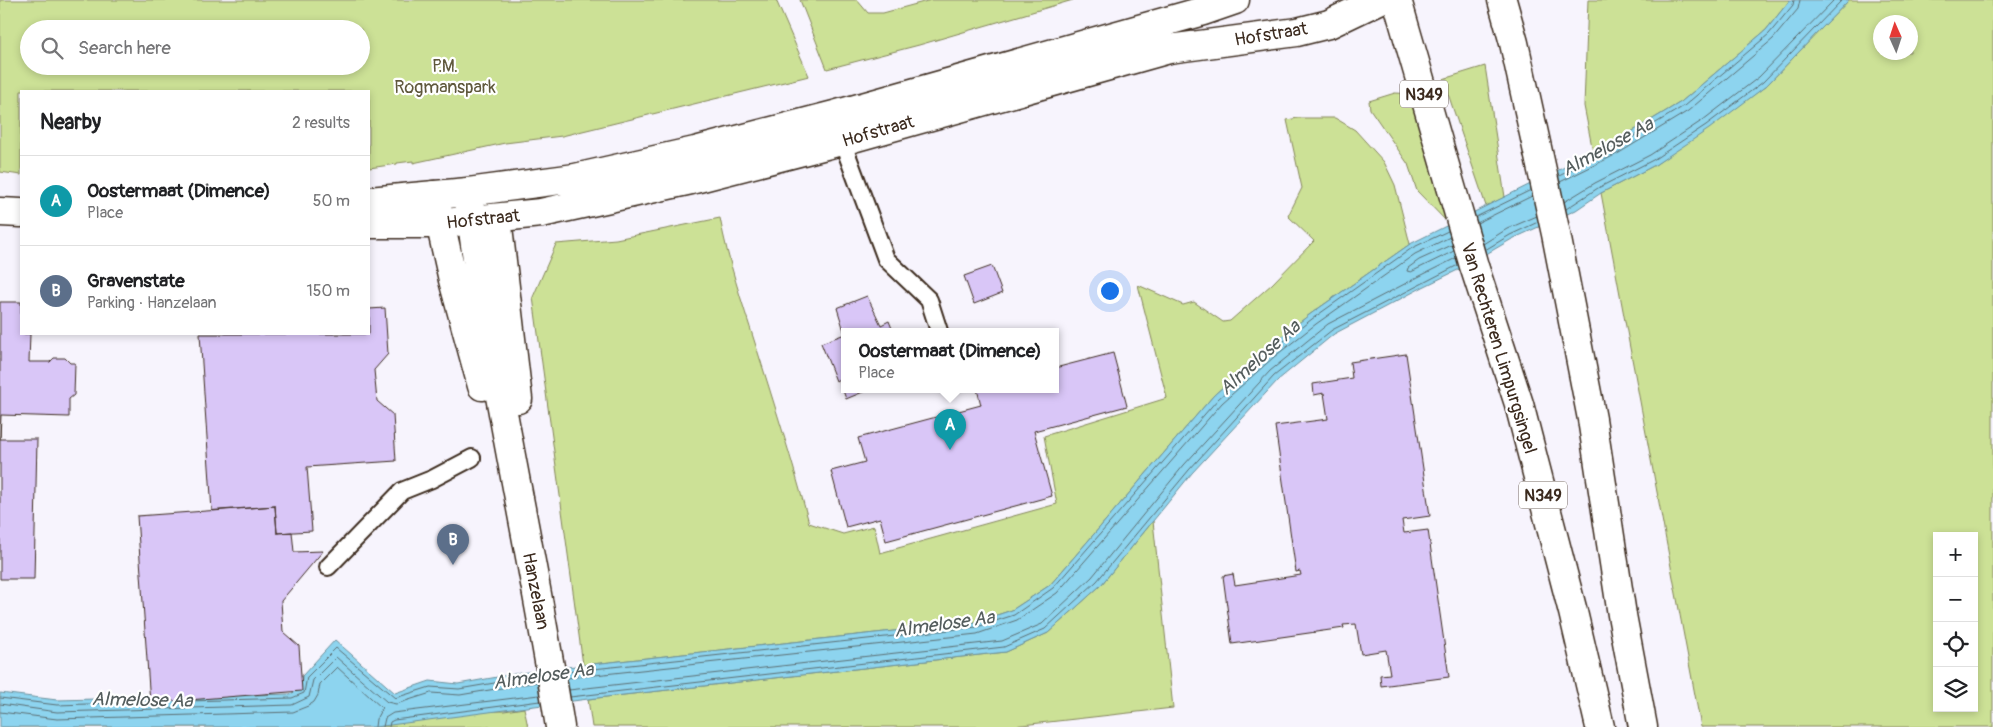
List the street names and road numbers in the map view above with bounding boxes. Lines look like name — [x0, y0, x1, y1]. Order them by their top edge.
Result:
street label: Hofstraat — [1233, 17, 1310, 52]
road number: N349 — [1400, 80, 1448, 108]
street label: Hofstraat — [840, 110, 917, 153]
street label: Hofstraat — [445, 204, 522, 235]
street label: Van Rechteren Limpurgsingel — [1455, 240, 1542, 457]
road number: N349 — [1519, 482, 1567, 508]
street label: Hanzelaan — [517, 550, 554, 632]

